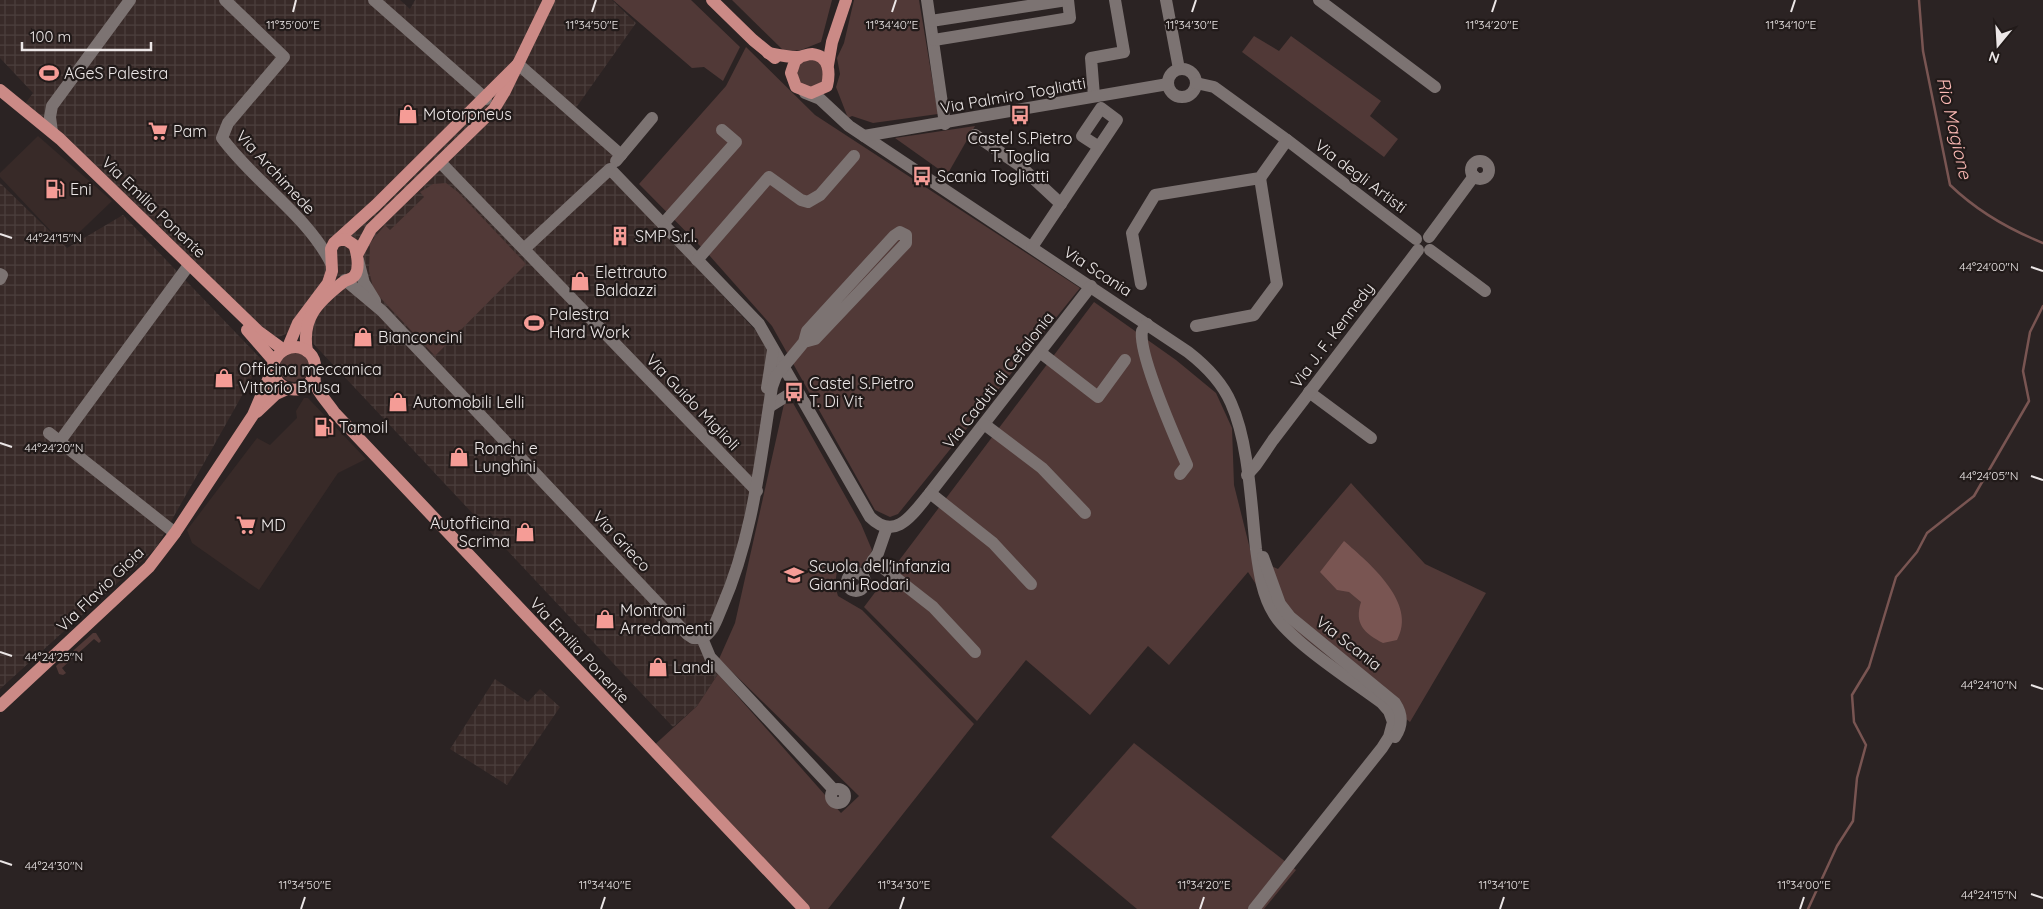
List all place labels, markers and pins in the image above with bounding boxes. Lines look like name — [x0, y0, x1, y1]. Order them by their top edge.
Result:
sports icon: AGeS Palestra — [38, 62, 60, 84]
place label: AGeS Palestra — [64, 63, 168, 83]
shop icon: Motorpneus — [397, 103, 419, 125]
place label: Motorpneus — [423, 104, 512, 124]
bus stop icon: Castel S.Pietro T. Toglia — [1009, 104, 1031, 126]
supermarket icon: Pam — [147, 120, 169, 142]
place label: Pam — [173, 121, 207, 141]
place label: Castel S.Pietro T. Toglia — [968, 128, 1072, 166]
bus stop icon: Scania Togliatti — [911, 165, 933, 187]
place label: Scania Togliatti — [937, 166, 1049, 186]
fuel station icon: Eni — [44, 178, 66, 200]
place label: Eni — [70, 179, 92, 199]
building icon: SMP S.r.l. — [609, 225, 631, 247]
place label: SMP S.r.l. — [635, 226, 697, 246]
place label: Elettrauto Baldazzi — [595, 262, 667, 300]
shop icon: Elettrauto Baldazzi — [569, 270, 591, 292]
place label: Palestra Hard Work — [549, 304, 630, 342]
sports icon: Palestra Hard Work — [523, 312, 545, 334]
shop icon: Bianconcini — [352, 326, 374, 348]
place label: Bianconcini — [378, 327, 462, 347]
place label: Officina meccanica Vittorio Brusa — [239, 359, 382, 397]
shop icon: Officina meccanica Vittorio Brusa — [213, 367, 235, 389]
place label: Castel S.Pietro T. Di Vit — [809, 373, 914, 411]
bus stop icon: Castel S.Pietro T. Di Vit — [783, 381, 805, 403]
shop icon: Automobili Lelli — [387, 391, 409, 413]
place label: Automobili Lelli — [413, 392, 525, 412]
fuel station icon: Tamoil — [313, 416, 335, 438]
place label: Tamoil — [339, 417, 388, 437]
place label: Ronchi e Lunghini — [474, 438, 538, 476]
shop icon: Ronchi e Lunghini — [448, 446, 470, 468]
place label: Autofficina Scrima — [430, 513, 510, 551]
supermarket icon: MD — [235, 514, 257, 536]
place label: MD — [261, 515, 286, 535]
shop icon: Autofficina Scrima — [514, 521, 536, 543]
place label: Scuola dell'infanzia Gianni Rodari — [809, 556, 950, 594]
school or university icon: Scuola dell'infanzia Gianni Rodari — [783, 564, 805, 586]
place label: Montroni Arredamenti — [620, 600, 712, 638]
shop icon: Montroni Arredamenti — [594, 608, 616, 630]
shop icon: Landi — [647, 656, 669, 678]
place label: Landi — [673, 657, 714, 677]

